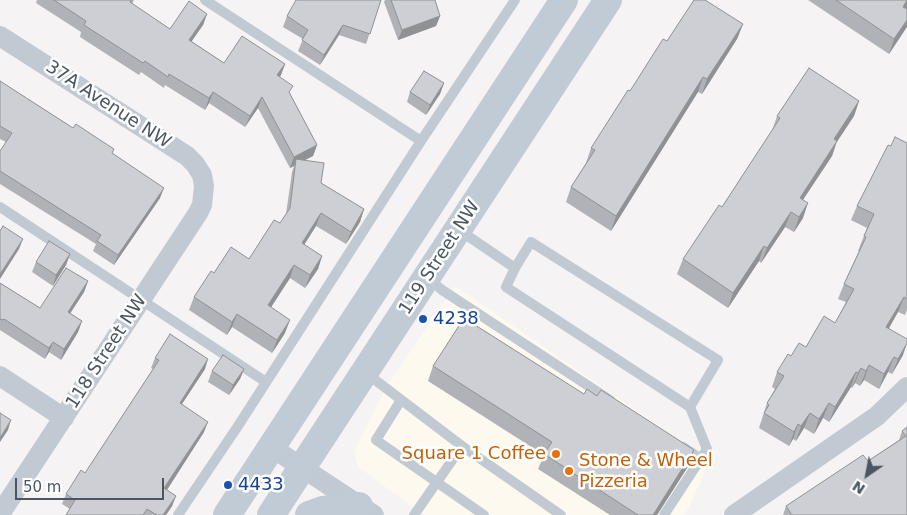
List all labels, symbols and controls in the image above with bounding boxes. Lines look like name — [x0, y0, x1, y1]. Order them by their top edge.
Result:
street label: 37A Avenue NW — [41, 57, 175, 153]
street label: 119 Street NW — [395, 197, 485, 319]
street label: 118 Street NW — [62, 291, 152, 413]
place label: 4238 — [433, 308, 479, 330]
marker: 4238 — [417, 313, 429, 325]
place label: Square 1 Coffee — [402, 443, 546, 465]
marker: Square 1 Coffee — [550, 448, 562, 460]
place label: Stone & Wheel Pizzeria — [579, 450, 713, 492]
north arrow — [842, 450, 892, 500]
marker: Stone & Wheel Pizzeria — [563, 465, 575, 477]
scale bar — [18, 468, 166, 500]
place label: 4433 — [238, 474, 284, 496]
text: 50 m — [23, 478, 61, 496]
text: N — [850, 478, 868, 497]
marker: 4433 — [222, 479, 234, 491]

